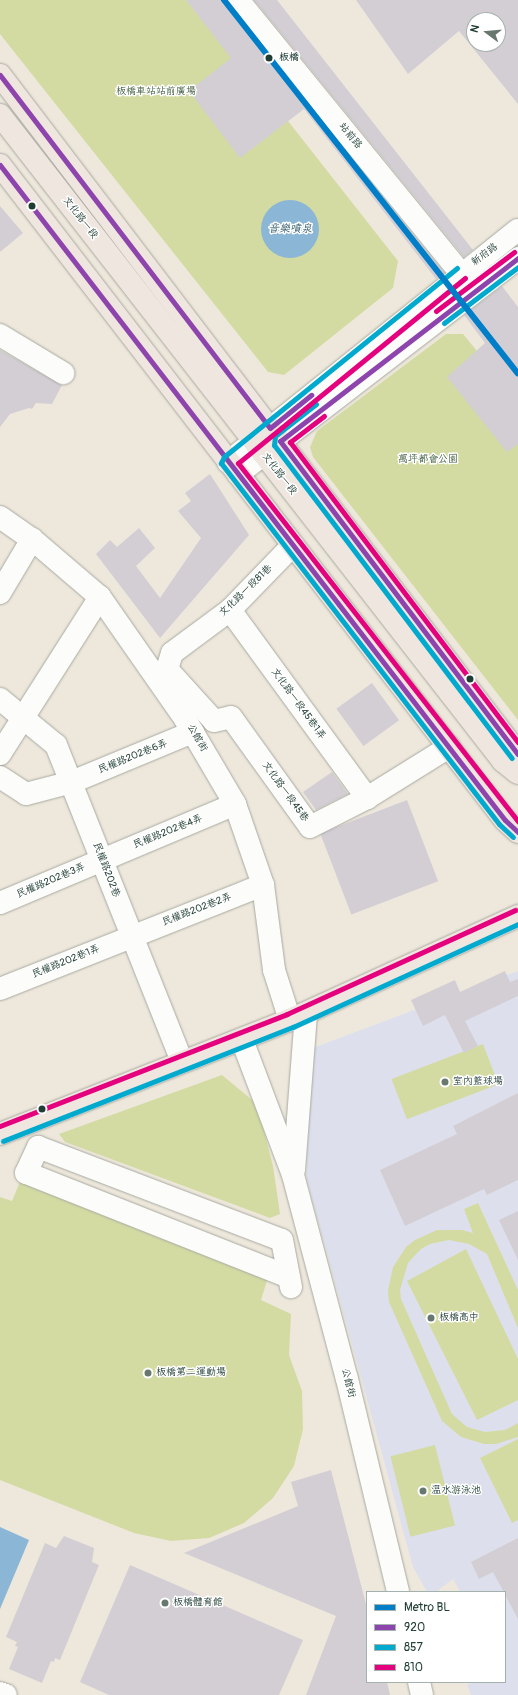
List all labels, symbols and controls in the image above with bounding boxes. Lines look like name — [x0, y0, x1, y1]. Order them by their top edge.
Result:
north arrow — [466, 12, 506, 52]
text: N — [468, 23, 482, 34]
marker: 板橋 — [262, 51, 276, 65]
place label: 板橋 — [279, 52, 299, 64]
park label: 板橋車站站前廣場 — [116, 86, 196, 98]
street label: 站前路 — [336, 121, 364, 151]
street label: 文化路一段 — [60, 195, 100, 241]
unlabelled marker — [27, 201, 37, 211]
water label: 音樂噴泉 — [268, 222, 312, 236]
street label: 新府路 — [469, 241, 501, 269]
street label: 文化路一段 — [259, 451, 299, 497]
park label: 萬坪都會公園 — [398, 454, 458, 466]
street label: 文化路一段81巷 — [217, 563, 275, 619]
street label: 文化路一段45巷1弄 — [268, 666, 328, 742]
unlabelled marker — [465, 674, 475, 684]
street label: 公館街 — [184, 722, 210, 754]
street label: 民權路202巷6弄 — [97, 738, 169, 776]
street label: 文化路一段45巷 — [259, 760, 311, 824]
street label: 民權路202巷4弄 — [132, 813, 204, 851]
street label: 民權路202巷 — [90, 841, 122, 899]
street label: 民權路202巷3弄 — [15, 861, 87, 901]
street label: 民權路202巷2弄 — [160, 891, 234, 929]
street label: 民權路202巷1弄 — [30, 943, 102, 981]
place label: 室內籃球場 — [453, 1076, 503, 1088]
marker: 室內籃球場 — [440, 1077, 450, 1087]
unlabelled marker — [37, 1104, 47, 1114]
place label: 板橋高中 — [439, 1312, 479, 1324]
marker: 板橋高中 — [426, 1313, 436, 1323]
place label: 板橋第二運動場 — [156, 1367, 226, 1379]
street label: 公館街 — [339, 1367, 357, 1399]
marker: 板橋第二運動場 — [143, 1368, 153, 1378]
place label: 溫水游泳池 — [431, 1485, 481, 1497]
marker: 溫水游泳池 — [418, 1486, 428, 1496]
legend — [366, 1591, 506, 1683]
place label: 板橋體育館 — [173, 1597, 223, 1609]
marker: 板橋體育館 — [160, 1598, 170, 1608]
text: Metro BL — [404, 1600, 450, 1615]
text: 920 — [404, 1620, 425, 1635]
text: 857 — [404, 1640, 423, 1655]
text: 810 — [404, 1660, 423, 1675]

